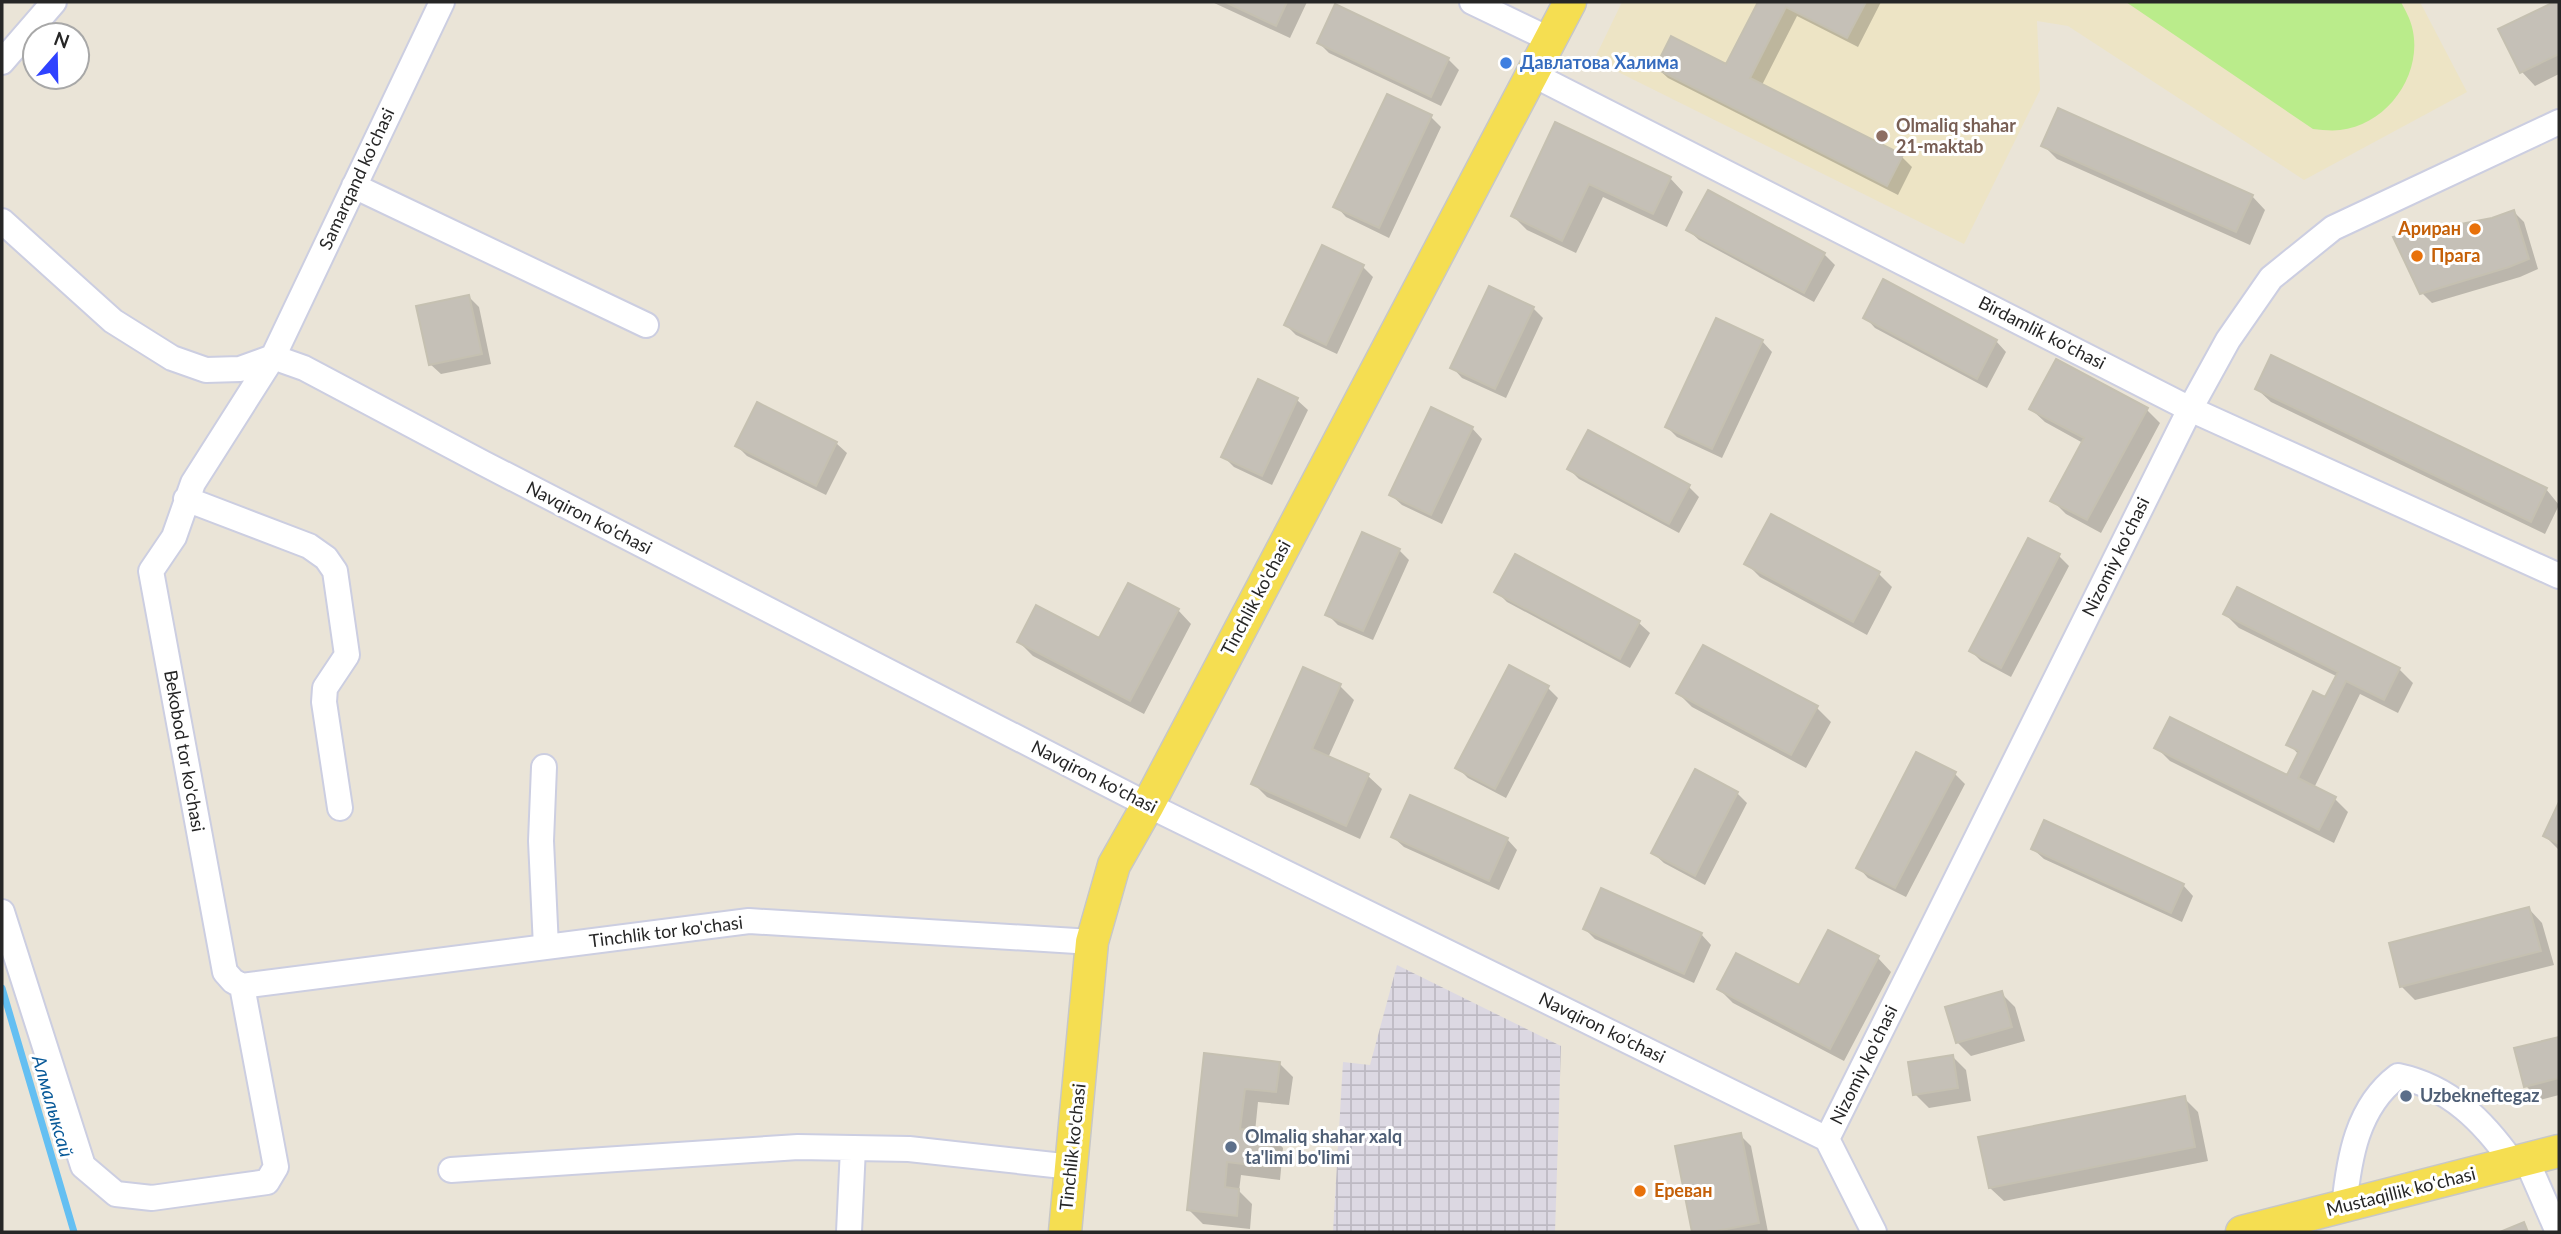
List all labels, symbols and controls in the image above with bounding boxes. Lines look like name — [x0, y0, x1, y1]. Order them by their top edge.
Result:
north arrow — [21, 21, 91, 91]
text: N — [51, 26, 73, 53]
place label: Давлатова Халима — [1520, 51, 1679, 73]
marker: Давлатова Халима — [1498, 55, 1514, 71]
street label: Samarqand ko'chasi — [314, 104, 399, 253]
place label: Olmaliq shahar 21-maktab — [1896, 114, 2016, 157]
marker: Olmaliq shahar 21-maktab — [1874, 128, 1890, 144]
place label: Ариран — [2397, 217, 2461, 239]
marker: Ариран — [2467, 221, 2483, 237]
place label: Прага — [2431, 244, 2480, 266]
marker: Прага — [2409, 248, 2425, 264]
street label: Birdamlik ko'chasi — [1975, 291, 2110, 374]
street label: Navqiron ko'chasi — [523, 476, 656, 558]
street label: Nizomiy ko'chasi — [2077, 493, 2154, 620]
street label: Tinchlik ko'chasi — [1216, 536, 1295, 659]
street label: Bekobod tor ko'chasi — [160, 668, 210, 833]
street label: Navqiron ko'chasi — [1028, 735, 1161, 817]
street label: Tinchlik tor ko'chasi — [588, 911, 744, 951]
street label: Navqiron ko'chasi — [1536, 987, 1669, 1067]
street label: Nizomiy ko'chasi — [1825, 1001, 1902, 1128]
water label: Алмалыксай — [28, 1051, 79, 1159]
street label: Tinchlik ko'chasi — [1054, 1082, 1090, 1211]
place label: Uzbekneftegaz — [2420, 1084, 2540, 1106]
marker: Uzbekneftegaz — [2398, 1088, 2414, 1104]
place label: Olmaliq shahar xalq ta'limi bo'limi — [1245, 1125, 1402, 1168]
marker: Olmaliq shahar xalq ta'limi bo'limi — [1223, 1139, 1239, 1155]
street label: Mustaqillik koʻchasi — [2324, 1162, 2478, 1220]
place label: Ереван — [1654, 1179, 1712, 1201]
marker: Ереван — [1632, 1183, 1648, 1199]

